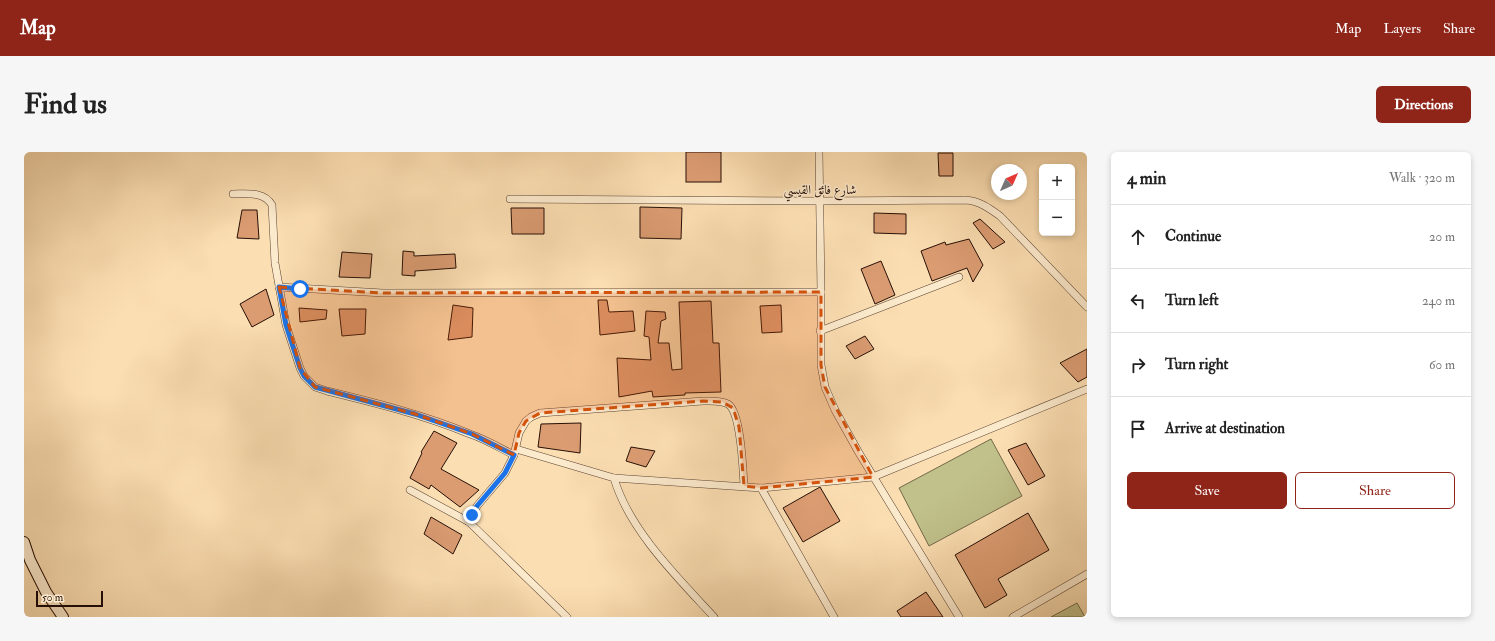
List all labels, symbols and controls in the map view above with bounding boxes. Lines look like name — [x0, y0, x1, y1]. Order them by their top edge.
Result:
text: Map — [20, 16, 56, 40]
text: Map — [1335, 20, 1361, 37]
text: Layers — [1383, 20, 1421, 37]
text: Share — [1443, 20, 1475, 37]
button: Directions — [1376, 86, 1471, 123]
text: Find us — [24, 87, 107, 122]
north arrow — [991, 164, 1027, 200]
map controls — [1039, 164, 1075, 236]
button: + — [1039, 164, 1075, 200]
text: 4 min — [1127, 168, 1166, 189]
text: Walk · 320 m — [1389, 170, 1455, 186]
street label: شارع فائق القيسي — [784, 182, 856, 202]
button: − — [1039, 200, 1075, 236]
icon: ahead — [1127, 226, 1149, 248]
text: Continue — [1165, 227, 1221, 246]
text: 20 m — [1429, 229, 1455, 245]
route start — [291, 280, 309, 298]
icon: left — [1127, 290, 1149, 312]
text: Turn left — [1165, 291, 1219, 310]
text: 240 m — [1422, 293, 1455, 309]
icon: right — [1127, 354, 1149, 376]
text: Turn right — [1165, 355, 1228, 374]
text: 60 m — [1429, 357, 1455, 373]
icon: arrive — [1127, 418, 1149, 440]
text: Arrive at destination — [1165, 419, 1285, 438]
button: Save — [1127, 472, 1287, 509]
button: Share — [1295, 472, 1455, 509]
route end — [463, 506, 481, 524]
scale bar — [36, 589, 103, 608]
text: 50 m — [42, 591, 63, 604]

